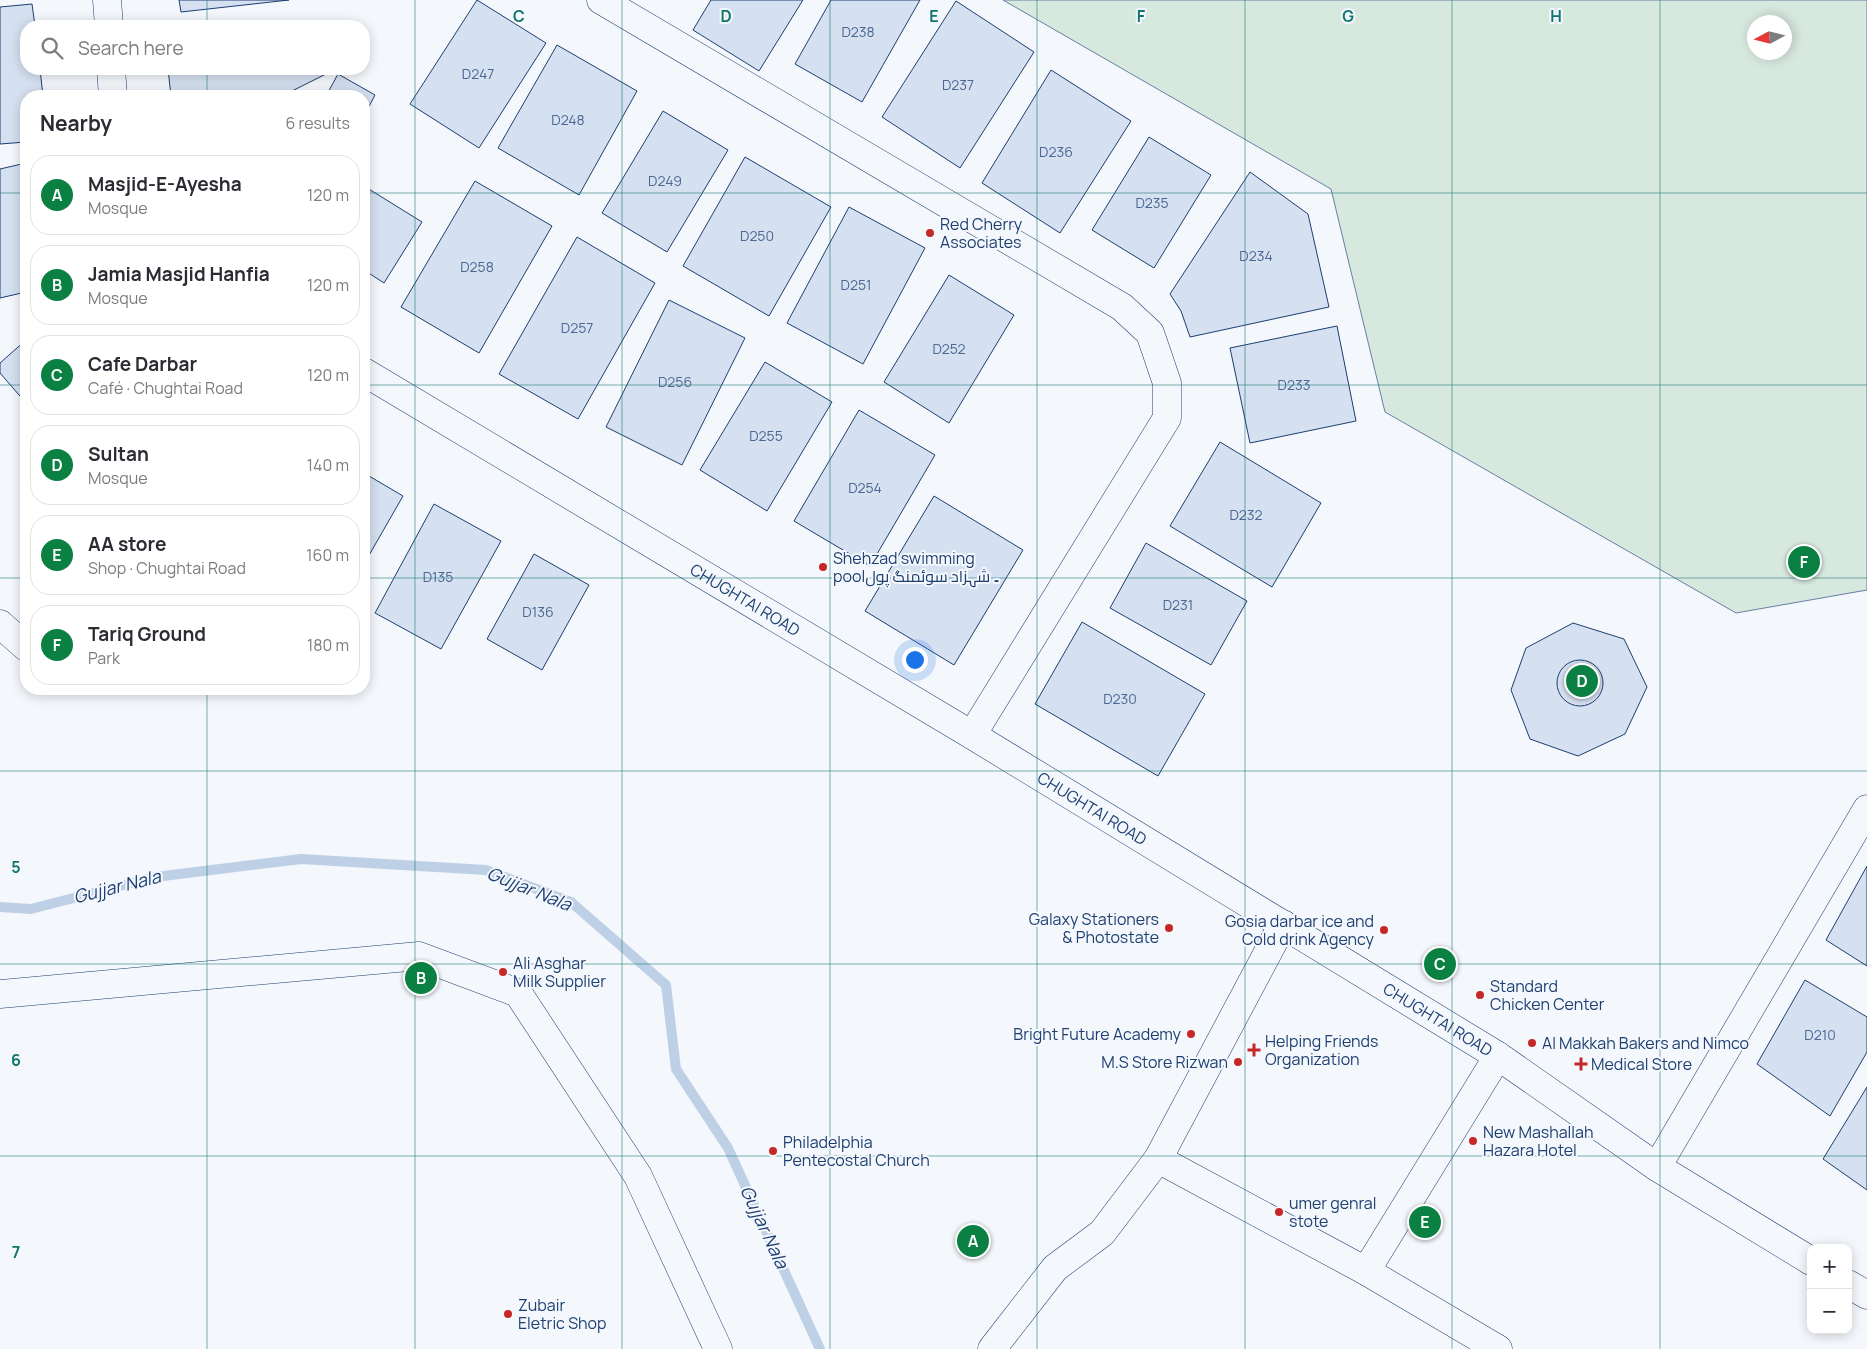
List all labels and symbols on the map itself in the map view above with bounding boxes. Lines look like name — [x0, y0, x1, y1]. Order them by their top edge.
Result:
text: C — [513, 5, 525, 27]
text: D — [720, 5, 732, 27]
text: E — [929, 5, 939, 27]
text: F — [1137, 5, 1146, 27]
text: G — [1342, 5, 1354, 27]
text: H — [1550, 5, 1562, 27]
north arrow — [1747, 15, 1792, 60]
house number: D238 — [841, 22, 875, 41]
house number: D247 — [462, 64, 494, 83]
house number: D237 — [942, 75, 974, 94]
house number: D248 — [551, 110, 585, 129]
house number: D236 — [1039, 142, 1073, 161]
house number: D249 — [648, 171, 682, 190]
house number: D235 — [1135, 193, 1169, 212]
place label: Red Cherry Associates — [940, 213, 1023, 253]
house number: D250 — [740, 226, 774, 245]
marker: Red Cherry Associates — [924, 227, 936, 239]
house number: D234 — [1239, 246, 1273, 265]
house number: D258 — [460, 257, 494, 276]
house number: D251 — [841, 275, 871, 294]
house number: D257 — [561, 318, 593, 337]
house number: D252 — [932, 339, 966, 358]
house number: D256 — [658, 372, 692, 391]
house number: D233 — [1278, 375, 1310, 394]
house number: D255 — [749, 426, 783, 445]
house number: D254 — [848, 478, 882, 497]
house number: D232 — [1229, 505, 1263, 524]
pin: F — [1788, 543, 1820, 581]
place label: Shehzad swimming pool۔ شہزاد سوئمنگ پول — [833, 547, 999, 588]
street label: CHUGHTAI ROAD — [686, 558, 805, 641]
marker: Shehzad swimming pool۔ شہزاد سوئمنگ پول — [817, 561, 829, 573]
house number: D135 — [423, 567, 453, 586]
house number: D231 — [1163, 595, 1193, 614]
house number: D136 — [522, 602, 554, 621]
your location — [902, 647, 928, 673]
pin: D — [1566, 662, 1598, 700]
house number: D230 — [1103, 689, 1137, 708]
street label: CHUGHTAI ROAD — [1033, 767, 1151, 850]
text: 5 — [11, 856, 21, 878]
water label: Gujjar Nala — [484, 860, 576, 916]
water label: Gujjar Nala — [71, 863, 164, 908]
place label: Galaxy Stationers & Photostate — [1029, 908, 1159, 948]
place label: Gosia darbar ice and Cold drink Agency — [1225, 910, 1375, 950]
marker: Galaxy Stationers & Photostate — [1163, 922, 1175, 934]
marker: Gosia darbar ice and Cold drink Agency — [1378, 924, 1390, 936]
pin: C — [1424, 945, 1456, 983]
place label: Ali Asghar Milk Supplier — [513, 952, 606, 992]
pin: B — [405, 959, 437, 997]
marker: Ali Asghar Milk Supplier — [497, 966, 509, 978]
place label: Standard Chicken Center — [1490, 975, 1605, 1015]
street label: CHUGHTAI ROAD — [1379, 978, 1497, 1061]
marker: Standard Chicken Center — [1474, 989, 1486, 1001]
place label: Bright Future Academy — [1013, 1023, 1182, 1045]
house number: D210 — [1804, 1025, 1836, 1044]
marker: Bright Future Academy — [1185, 1028, 1197, 1040]
place label: Helping Friends Organization — [1265, 1030, 1378, 1070]
place label: Al Makkah Bakers and Nimco — [1542, 1032, 1749, 1054]
marker: Al Makkah Bakers and Nimco — [1526, 1037, 1538, 1049]
marker: Helping Friends Organization — [1247, 1043, 1261, 1057]
text: 6 — [11, 1049, 21, 1071]
place label: M.S Store Rizwan — [1101, 1051, 1228, 1073]
place label: Medical Store — [1591, 1053, 1692, 1075]
marker: M.S Store Rizwan — [1232, 1056, 1244, 1068]
marker: Medical Store — [1575, 1058, 1587, 1070]
place label: New Mashallah Hazara Hotel — [1483, 1121, 1593, 1161]
place label: Philadelphia Pentecostal Church — [783, 1131, 930, 1171]
marker: New Mashallah Hazara Hotel — [1467, 1135, 1479, 1147]
marker: Philadelphia Pentecostal Church — [767, 1145, 779, 1157]
water label: Gujjar Nala — [735, 1181, 795, 1273]
place label: umer genral stote — [1289, 1192, 1377, 1232]
pin: E — [1409, 1203, 1441, 1241]
marker: umer genral stote — [1273, 1206, 1285, 1218]
pin: A — [957, 1222, 989, 1260]
text: 7 — [12, 1241, 20, 1263]
place label: Zubair Eletric Shop — [518, 1294, 606, 1334]
marker: Zubair Eletric Shop — [502, 1308, 514, 1320]

